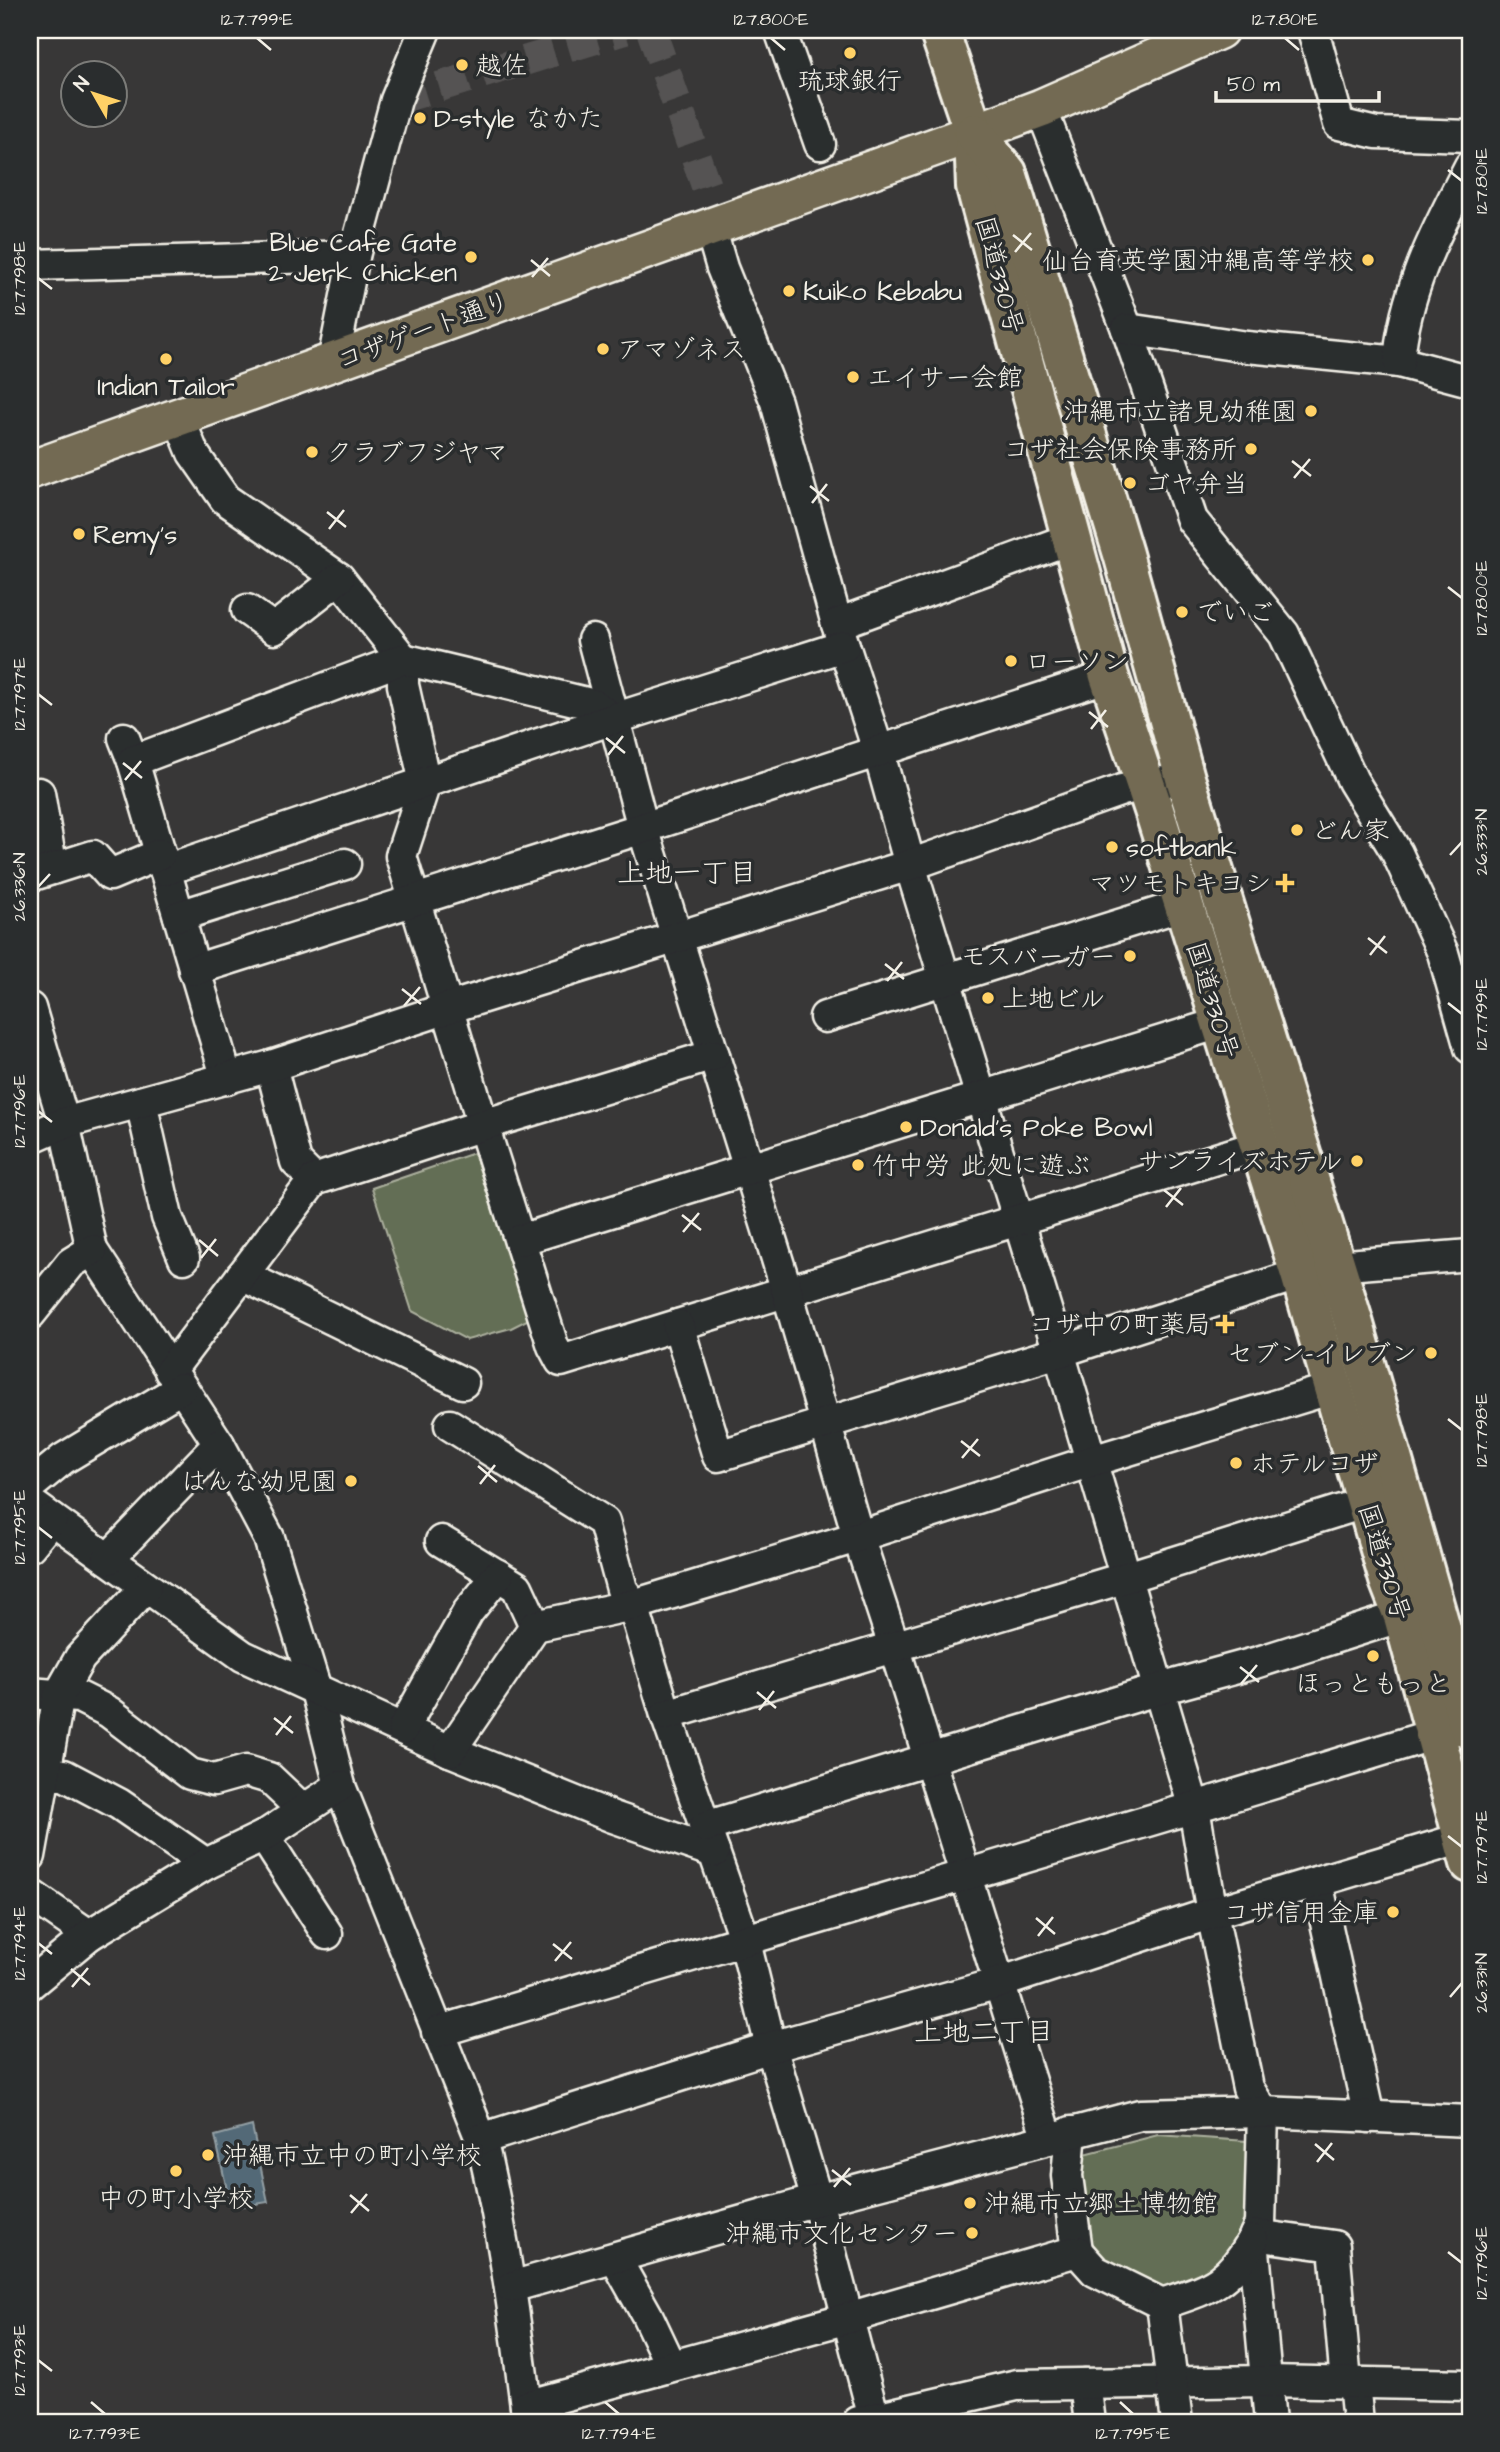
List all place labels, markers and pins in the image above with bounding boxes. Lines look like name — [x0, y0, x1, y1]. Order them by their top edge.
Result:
marker: 琉球銀行 — [842, 45, 858, 61]
place label: 越佐 — [476, 48, 528, 84]
marker: 越佐 — [454, 57, 470, 73]
place label: 琉球銀行 — [798, 63, 902, 99]
place label: D-style なかた — [434, 101, 603, 139]
marker: D-style なかた — [412, 110, 428, 126]
place label: Blue Cafe Gate 2 Jerk Chicken — [268, 225, 457, 291]
place label: 仙台育英学園沖縄高等学校 — [1042, 243, 1354, 279]
marker: Blue Cafe Gate 2 Jerk Chicken — [463, 249, 479, 265]
marker: 仙台育英学園沖縄高等学校 — [1360, 252, 1376, 268]
place label: Kuiko Kebabu — [803, 274, 962, 310]
marker: Kuiko Kebabu — [781, 283, 797, 299]
place label: アマゾネス — [617, 332, 746, 368]
marker: アマゾネス — [595, 341, 611, 357]
marker: Indian Tailor — [158, 351, 174, 367]
place label: エイサー会館 — [867, 360, 1023, 396]
place label: Indian Tailor — [97, 369, 235, 405]
marker: エイサー会館 — [845, 369, 861, 385]
place label: 沖縄市立諸見幼稚園 — [1063, 394, 1297, 430]
marker: 沖縄市立諸見幼稚園 — [1303, 403, 1319, 419]
place label: コザ社会保険事務所 — [1003, 432, 1237, 468]
place label: クラブフジヤマ — [326, 435, 508, 471]
marker: コザ社会保険事務所 — [1243, 441, 1259, 457]
marker: クラブフジヤマ — [304, 444, 320, 460]
place label: ゴヤ弁当 — [1144, 466, 1248, 502]
marker: ゴヤ弁当 — [1122, 475, 1138, 491]
place label: Remy's — [93, 517, 177, 555]
marker: Remy's — [71, 526, 87, 542]
place label: でいご — [1196, 595, 1274, 631]
marker: でいご — [1174, 604, 1190, 620]
place label: ローソン — [1025, 644, 1129, 680]
marker: ローソン — [1003, 653, 1019, 669]
place label: どん家 — [1311, 813, 1390, 849]
marker: どん家 — [1289, 822, 1305, 838]
place label: softbank — [1126, 830, 1236, 866]
marker: softbank — [1104, 839, 1120, 855]
place label: マツモトキヨシ — [1089, 866, 1271, 902]
marker: マツモトキヨシ — [1277, 875, 1293, 891]
place label: モスバーガー — [961, 939, 1116, 975]
marker: モスバーガー — [1122, 948, 1138, 964]
place label: 上地ビル — [1002, 981, 1105, 1017]
marker: 上地ビル — [980, 990, 996, 1006]
place label: Donald's Poke Bowl — [920, 1110, 1153, 1146]
marker: Donald's Poke Bowl — [898, 1119, 914, 1135]
place label: サンライズホテル — [1138, 1144, 1343, 1180]
place label: 竹中労 此処に遊ぶ — [872, 1148, 1090, 1184]
marker: サンライズホテル — [1349, 1153, 1365, 1169]
marker: 竹中労 此処に遊ぶ — [850, 1157, 866, 1173]
place label: コザ中の町薬局 — [1029, 1307, 1211, 1343]
marker: コザ中の町薬局 — [1217, 1316, 1233, 1332]
place label: セブン-イレブン — [1227, 1336, 1417, 1372]
marker: セブン-イレブン — [1423, 1345, 1439, 1361]
place label: ホテルコザ — [1250, 1446, 1379, 1482]
marker: ホテルコザ — [1228, 1455, 1244, 1471]
place label: はんな幼児園 — [181, 1464, 337, 1500]
marker: はんな幼児園 — [343, 1473, 359, 1489]
marker: ほっともっと — [1365, 1648, 1381, 1664]
place label: ほっともっと — [1295, 1666, 1451, 1702]
place label: コザ信用金庫 — [1223, 1895, 1379, 1931]
marker: コザ信用金庫 — [1385, 1904, 1401, 1920]
place label: 沖縄市立中の町小学校 — [222, 2138, 482, 2174]
marker: 沖縄市立中の町小学校 — [200, 2147, 216, 2163]
marker: 中の町小学校 — [168, 2163, 184, 2179]
place label: 中の町小学校 — [98, 2181, 254, 2217]
place label: 沖縄市立郷土博物館 — [984, 2186, 1218, 2222]
marker: 沖縄市立郷土博物館 — [962, 2195, 978, 2211]
place label: 沖縄市文化センター — [725, 2216, 958, 2252]
marker: 沖縄市文化センター — [964, 2225, 980, 2241]

